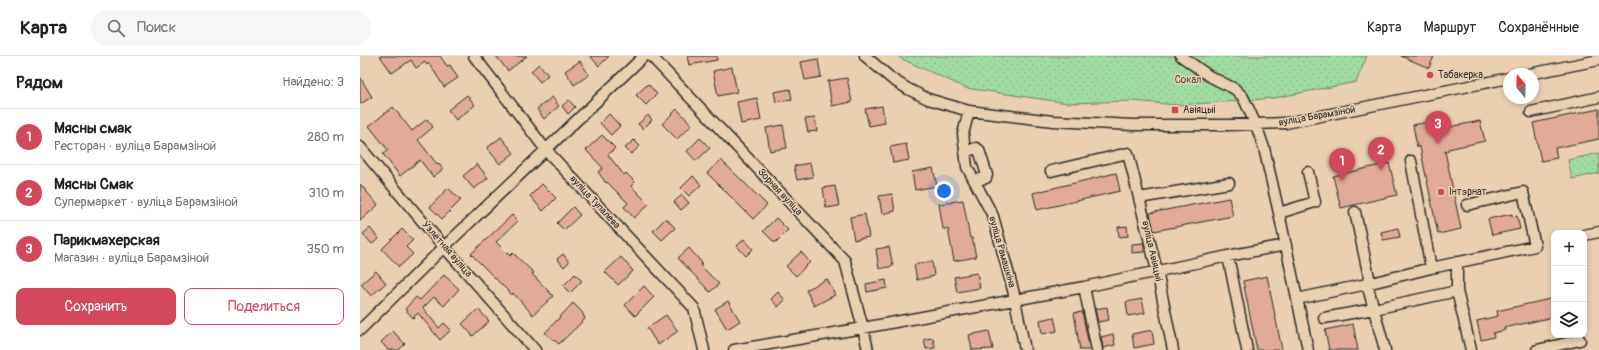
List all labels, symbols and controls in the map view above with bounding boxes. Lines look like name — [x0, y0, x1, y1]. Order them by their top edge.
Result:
search box — [91, 10, 371, 46]
text: Карта — [20, 16, 67, 40]
icon: search — [105, 17, 127, 39]
text: Поиск — [137, 18, 176, 37]
text: Карта — [1367, 19, 1402, 36]
text: Маршрут — [1424, 19, 1476, 36]
text: Сохранённые — [1498, 19, 1579, 36]
north arrow — [1503, 68, 1539, 104]
place label: Табакерка — [1438, 69, 1483, 81]
marker: Табакерка — [1425, 70, 1435, 80]
text: Рядом — [16, 72, 63, 93]
text: Найдено: 3 — [282, 74, 344, 90]
park label: Сокал — [1175, 74, 1201, 86]
street label: вуліца Барамзіной — [1278, 103, 1356, 129]
place label: Авіяцыі — [1183, 104, 1216, 116]
marker: Авіяцыі — [1170, 105, 1180, 115]
pin: 3 — [1425, 111, 1451, 144]
text: Мясны смак — [54, 119, 132, 138]
text: 1 — [26, 129, 32, 145]
text: 280 m — [307, 129, 344, 145]
pin: 2 — [1368, 137, 1394, 170]
text: Ресторан · вуліца Барамзіной — [54, 138, 216, 154]
pin: 1 — [1329, 148, 1355, 181]
street label: Зорная вуліца — [755, 166, 805, 218]
street label: вуліца Тупалева — [567, 173, 623, 231]
text: Мясны Смак — [54, 175, 134, 194]
your location — [934, 181, 954, 201]
text: 2 — [25, 185, 33, 201]
text: 310 m — [308, 185, 344, 201]
place label: Інтэрнат — [1449, 186, 1487, 198]
marker: Інтэрнат — [1436, 187, 1446, 197]
text: Супермаркет · вуліца Барамзіной — [54, 194, 238, 210]
street label: вуліца Рамашкіна — [986, 215, 1018, 289]
street label: Узлётная вуліца — [419, 219, 475, 280]
street label: вуліца Авіяцыі — [1139, 220, 1165, 283]
map controls — [1551, 230, 1587, 338]
button: + — [1551, 230, 1587, 266]
text: Парикмахерская — [54, 231, 160, 250]
text: 3 — [25, 241, 33, 257]
text: 350 m — [306, 241, 344, 257]
text: Магазин · вуліца Барамзіной — [54, 250, 209, 266]
button: − — [1551, 266, 1587, 302]
button: Сохранить — [16, 288, 176, 325]
button: Поделиться — [184, 288, 344, 325]
button: layers — [1551, 302, 1587, 338]

